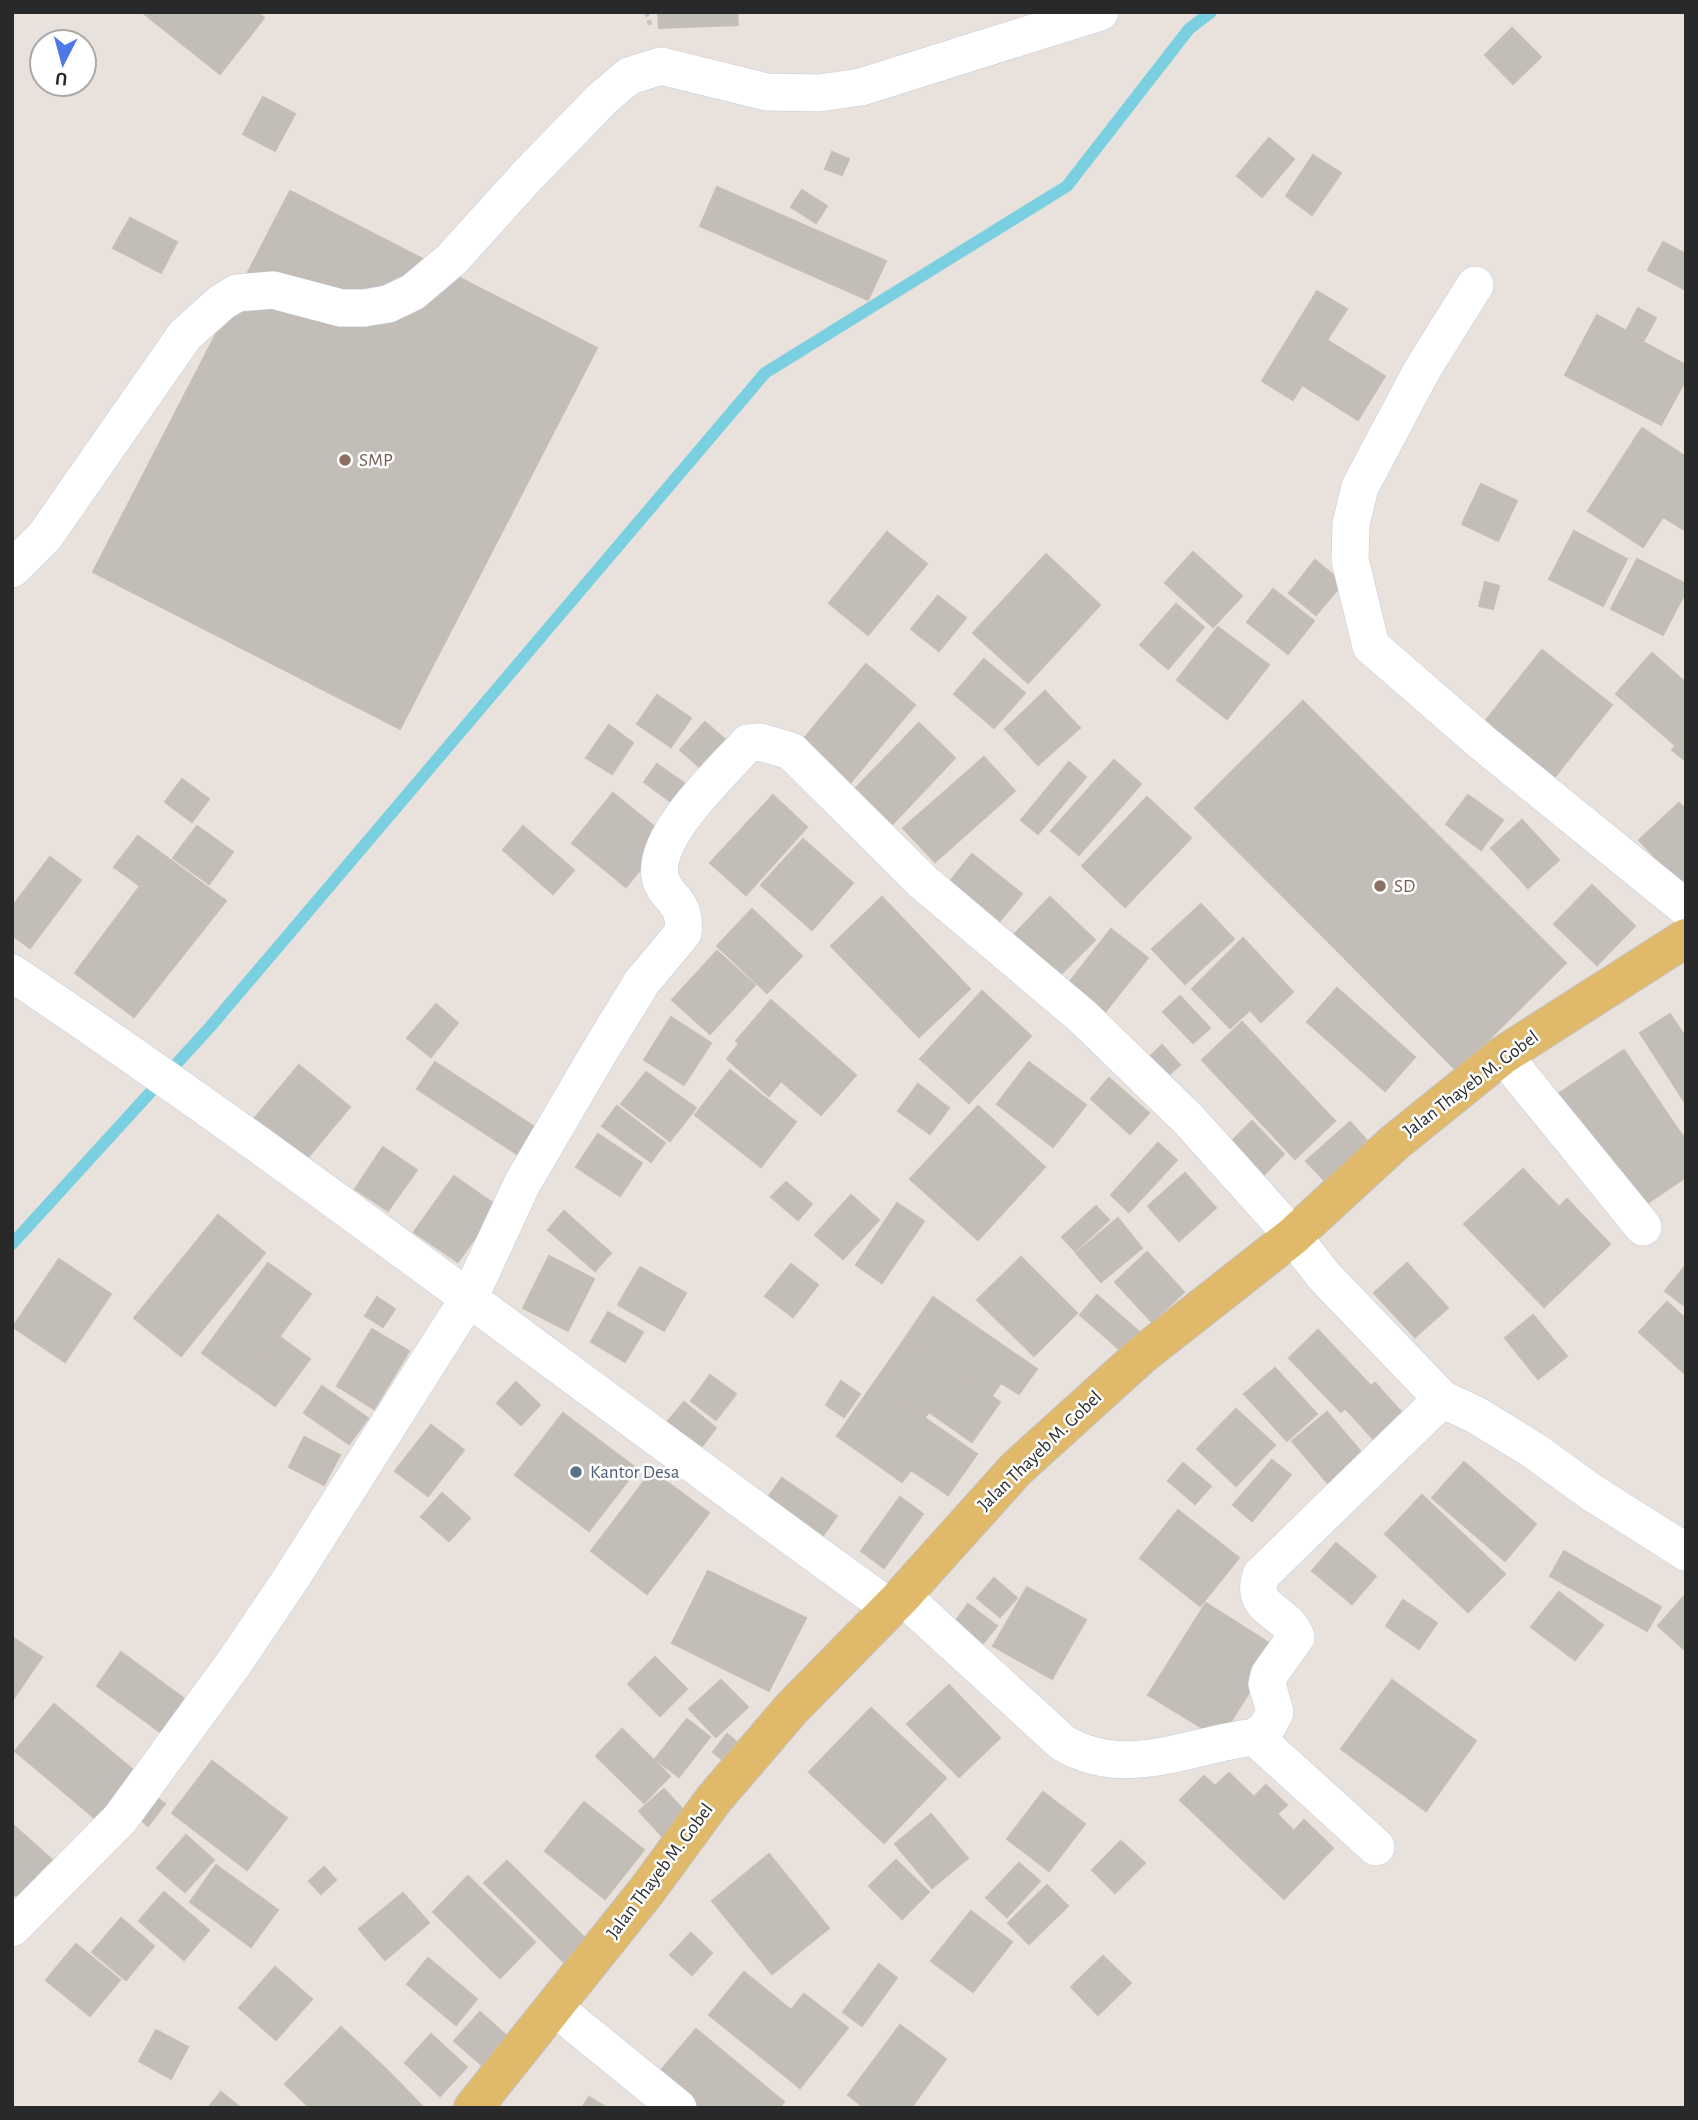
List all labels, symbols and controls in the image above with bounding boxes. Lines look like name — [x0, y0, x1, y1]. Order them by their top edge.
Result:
north arrow — [28, 28, 98, 98]
text: U — [54, 68, 68, 88]
place label: SMP — [359, 451, 393, 470]
marker: SMP — [337, 452, 353, 468]
place label: SD — [1394, 877, 1415, 896]
marker: SD — [1372, 878, 1388, 894]
street label: Jalan Thayeb M. Gobel — [1400, 1027, 1542, 1141]
street label: Jalan Thayeb M. Gobel — [975, 1387, 1105, 1515]
place label: Kantor Desa — [590, 1463, 680, 1482]
marker: Kantor Desa — [568, 1464, 584, 1480]
street label: Jalan Thayeb M. Gobel — [603, 1800, 717, 1942]

